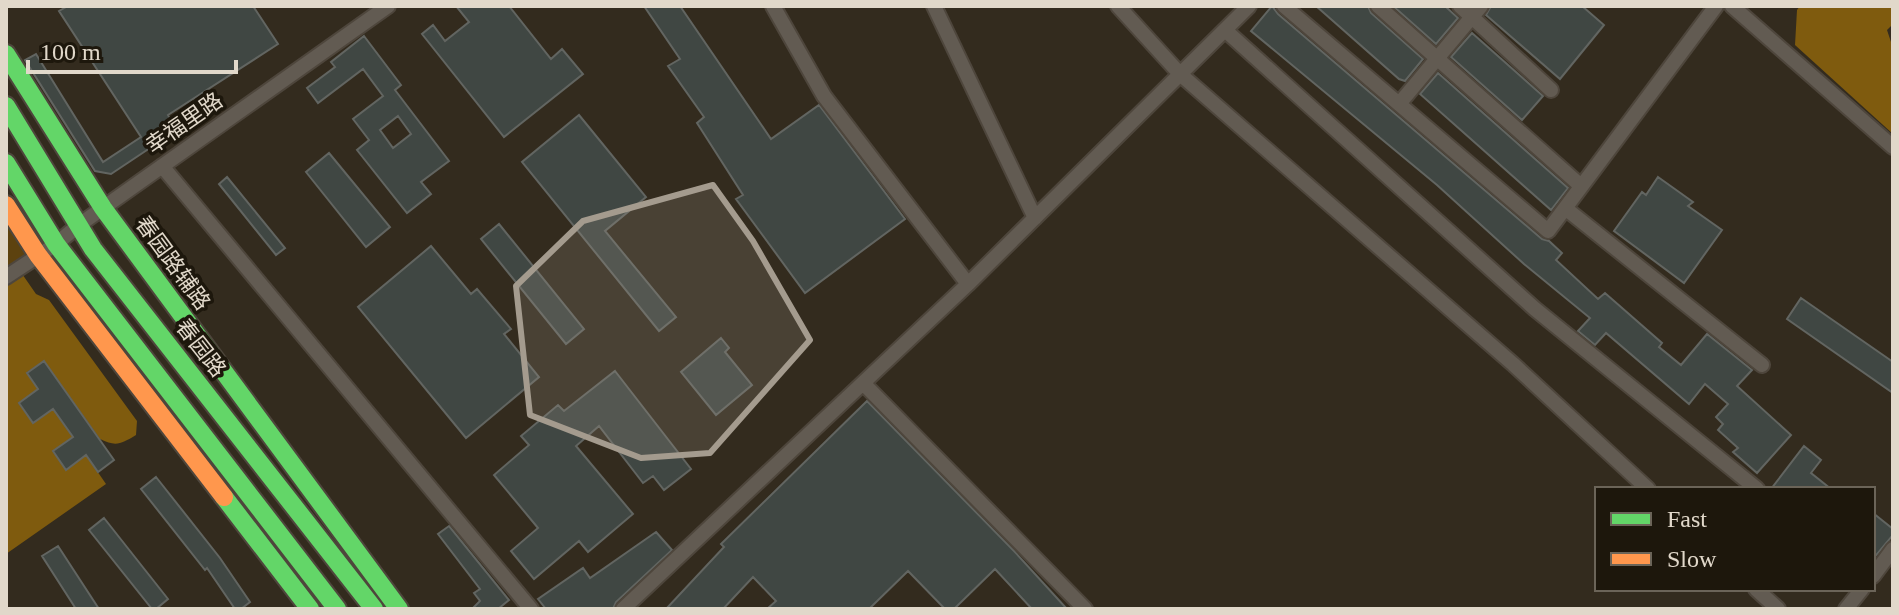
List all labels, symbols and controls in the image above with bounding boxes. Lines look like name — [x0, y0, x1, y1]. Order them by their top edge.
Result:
scale bar — [28, 24, 236, 74]
text: 100 m — [40, 39, 101, 65]
street label: 幸福里路 — [141, 88, 227, 158]
street label: 春园路辅路 — [131, 211, 215, 315]
street label: 春园路 — [171, 314, 231, 382]
legend — [1595, 487, 1875, 591]
text: Fast — [1667, 506, 1707, 532]
text: Slow — [1667, 546, 1717, 572]

